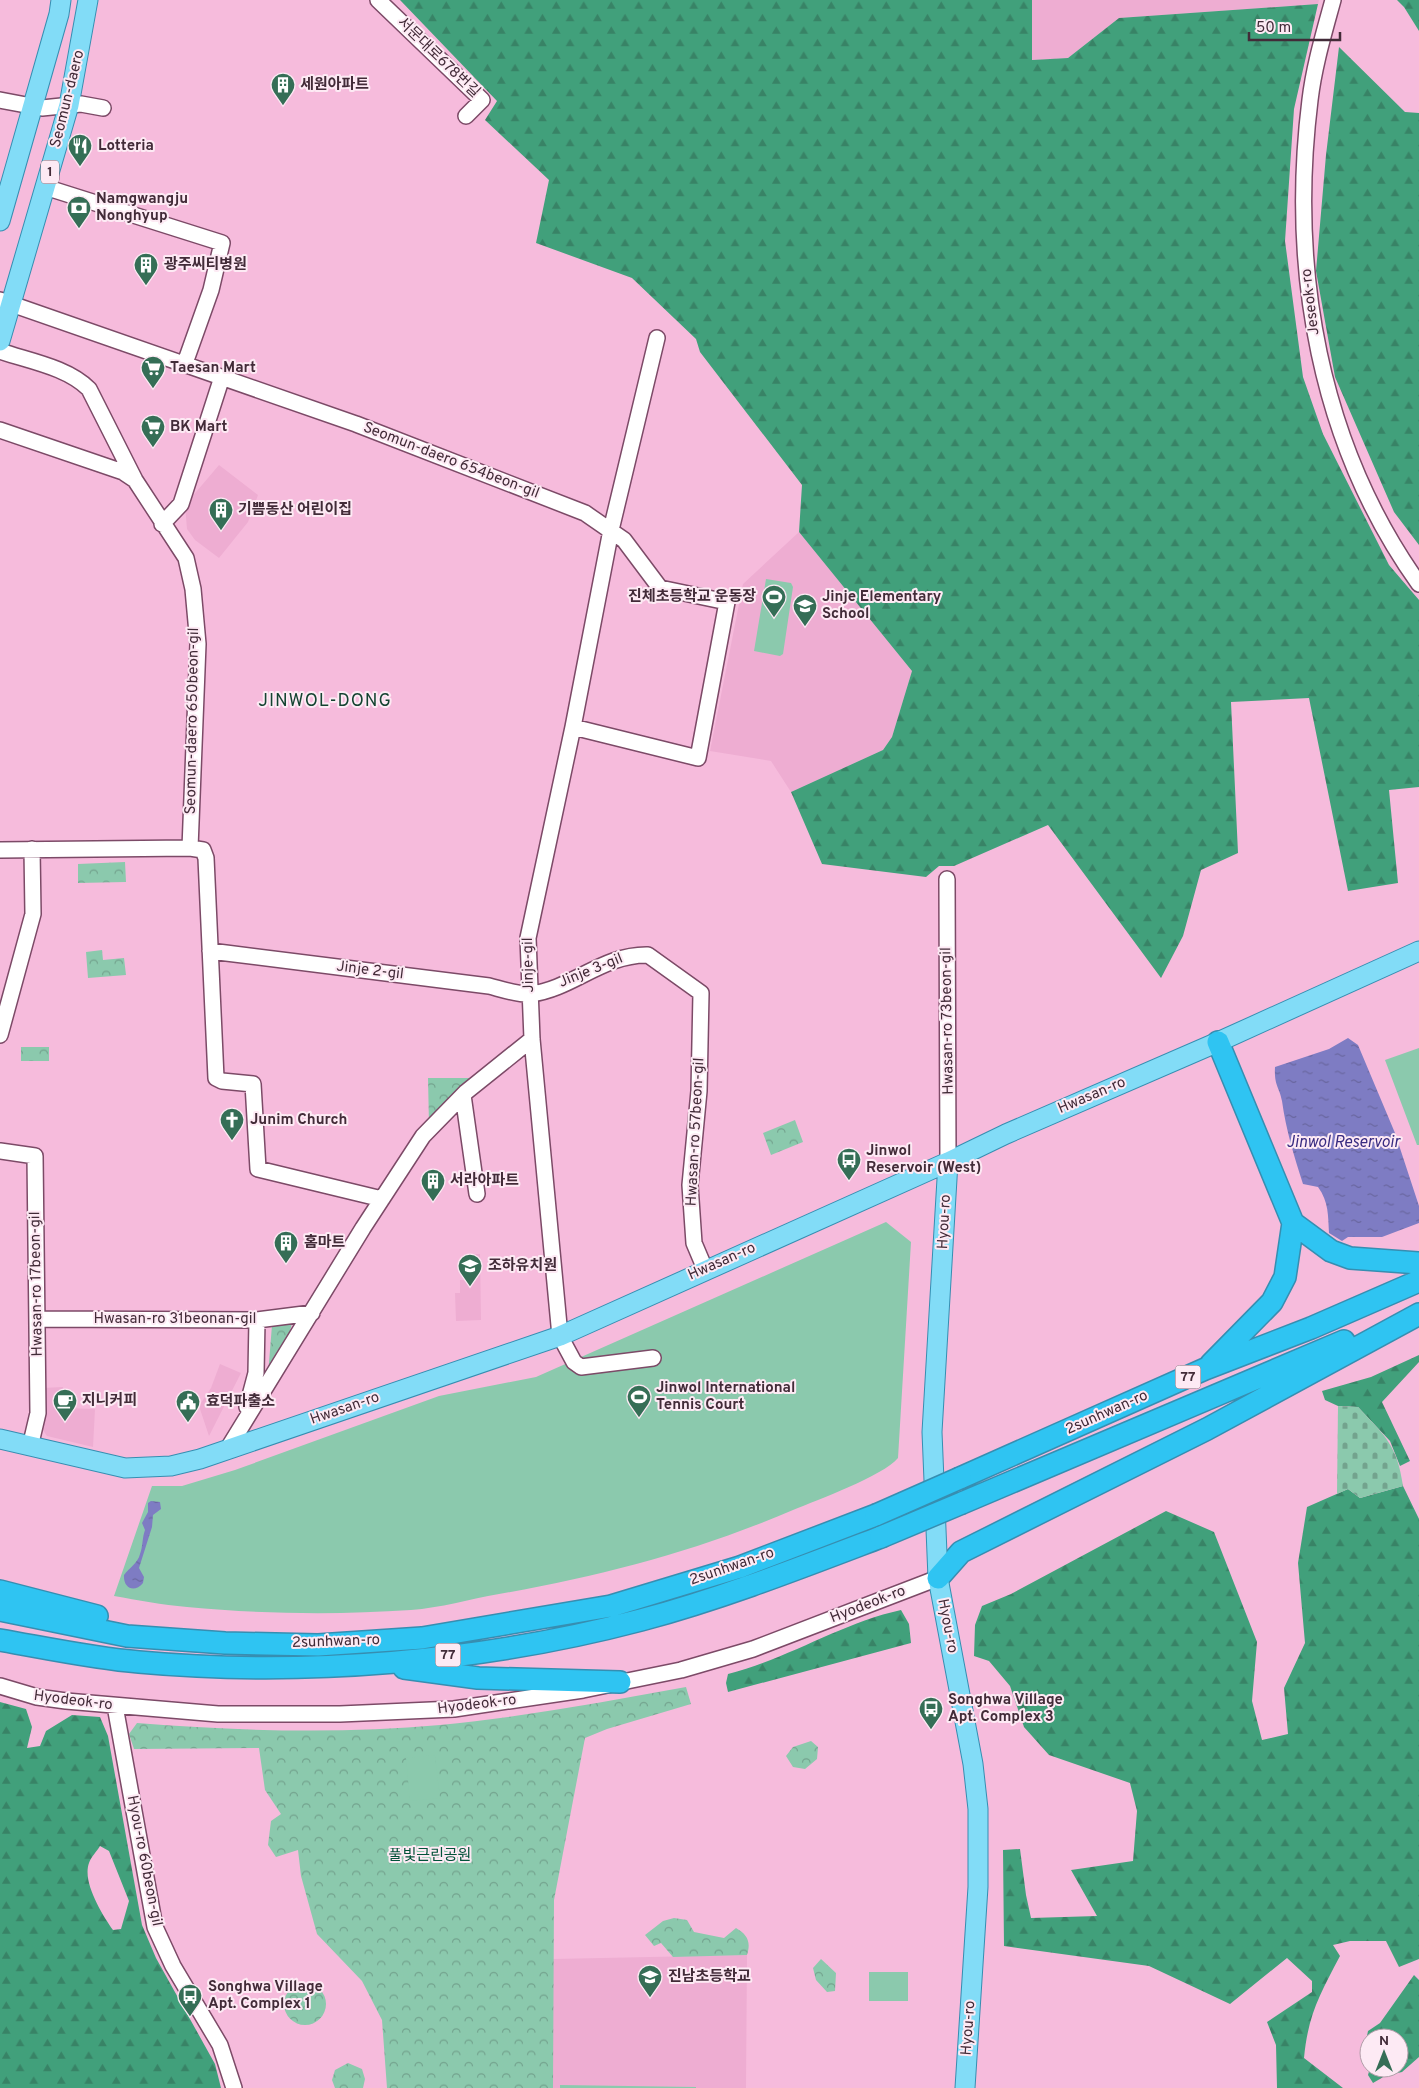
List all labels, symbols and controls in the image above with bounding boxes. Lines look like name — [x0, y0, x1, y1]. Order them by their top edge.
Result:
scale bar — [1249, 10, 1340, 42]
street label: 서문대로678번길 — [393, 14, 483, 102]
text: 50 m — [1256, 19, 1291, 38]
street label: Seomun-daero — [47, 48, 89, 150]
building icon: 세원아파트 — [270, 72, 296, 106]
place label: 세원아파트 — [300, 76, 369, 95]
restaurant icon: Lotteria — [67, 133, 93, 167]
place label: Lotteria — [98, 137, 154, 156]
road number: 1 — [41, 160, 59, 183]
place label: Namgwangju Nonghyup — [96, 190, 188, 226]
bank icon: Namgwangju Nonghyup — [66, 195, 92, 229]
building icon: 광주씨티병원 — [133, 252, 159, 286]
place label: 광주씨티병원 — [164, 256, 247, 275]
street label: Jeseok-ro — [1297, 268, 1325, 336]
supermarket icon: Taesan Mart — [140, 355, 166, 389]
place label: Taesan Mart — [170, 359, 256, 378]
supermarket icon: BK Mart — [140, 414, 166, 448]
place label: BK Mart — [170, 418, 228, 437]
street label: Seomun-daero 654beon-gil — [360, 419, 542, 503]
building icon: 기쁨동산 어린이집 — [208, 497, 234, 531]
place label: 기쁨동산 어린이집 — [238, 501, 352, 520]
sports icon: 진체초등학교 운동장 — [761, 584, 787, 618]
place label: 진체초등학교 운동장 — [628, 587, 756, 607]
place label: Jinje Elementary School — [822, 588, 942, 624]
school or university icon: Jinje Elementary School — [792, 593, 818, 627]
street label: Seomun-daero 650beon-gil — [182, 627, 204, 815]
district label: JINWOL-DONG — [258, 690, 392, 713]
street label: Jinje-gil — [519, 937, 539, 993]
street label: Hwasan-ro 73beon-gil — [937, 947, 959, 1095]
street label: Jinje 3-gil — [556, 950, 626, 992]
street label: Jinje 2-gil — [335, 957, 405, 985]
street label: Hwasan-ro 57beon-gil — [683, 1057, 709, 1207]
street label: Hwasan-ro — [1055, 1073, 1129, 1119]
church icon: Junim Church — [219, 1107, 245, 1141]
place label: Junim Church — [250, 1111, 348, 1130]
water label: Jinwol Reservoir — [1286, 1133, 1402, 1153]
place label: Jinwol Reservoir (West) — [866, 1142, 981, 1178]
bus stop icon: Jinwol Reservoir (West) — [836, 1147, 862, 1181]
building icon: 서라아파트 — [420, 1168, 446, 1202]
place label: 서라아파트 — [450, 1172, 519, 1191]
street label: Hyou-ro — [934, 1194, 956, 1250]
street label: Hwasan-ro 17beon-gil — [26, 1211, 48, 1357]
building icon: 홈마트 — [273, 1230, 299, 1264]
place label: 홈마트 — [304, 1234, 346, 1253]
street label: Hwasan-ro — [685, 1239, 759, 1285]
school or university icon: 조하유치원 — [457, 1253, 483, 1287]
place label: 조하유치원 — [488, 1257, 557, 1276]
street label: Hwasan-ro 31beonan-gil — [94, 1310, 256, 1329]
road number: 77 — [1176, 1365, 1200, 1388]
place label: Jinwol International Tennis Court — [656, 1379, 795, 1415]
sports icon: Jinwol International Tennis Court — [626, 1384, 652, 1418]
street label: 2sunhwan-ro — [1063, 1386, 1151, 1440]
cafe icon: 지니커피 — [52, 1388, 78, 1422]
street label: Hwasan-ro — [308, 1388, 382, 1430]
public building icon: 효덕파출소 — [175, 1389, 201, 1423]
place label: 지니커피 — [82, 1392, 137, 1411]
place label: 효덕파출소 — [206, 1393, 275, 1412]
street label: 2sunhwan-ro — [687, 1544, 777, 1590]
street label: Hyodeok-ro — [828, 1582, 908, 1628]
street label: Hyou-ro — [932, 1597, 962, 1655]
street label: 2sunhwan-ro — [292, 1631, 380, 1653]
road number: 77 — [436, 1644, 460, 1666]
street label: Hyodeok-ro — [32, 1687, 114, 1715]
street label: Hyodeok-ro — [436, 1691, 518, 1719]
place label: Songhwa Village Apt. Complex 3 — [948, 1691, 1063, 1727]
bus stop icon: Songhwa Village Apt. Complex 3 — [918, 1696, 944, 1730]
street label: Hyou-ro 60beon-gil — [122, 1794, 166, 1928]
park label: 풀빛근린공원 — [389, 1847, 471, 1866]
school or university icon: 진남초등학교 — [637, 1964, 663, 1998]
place label: 진남초등학교 — [668, 1967, 751, 1987]
place label: Songhwa Village Apt. Complex 1 — [208, 1978, 323, 2014]
bus stop icon: Songhwa Village Apt. Complex 1 — [177, 1983, 203, 2017]
street label: Hyou-ro — [958, 2000, 980, 2056]
north arrow — [1359, 2028, 1409, 2078]
text: N — [1379, 2033, 1389, 2050]

